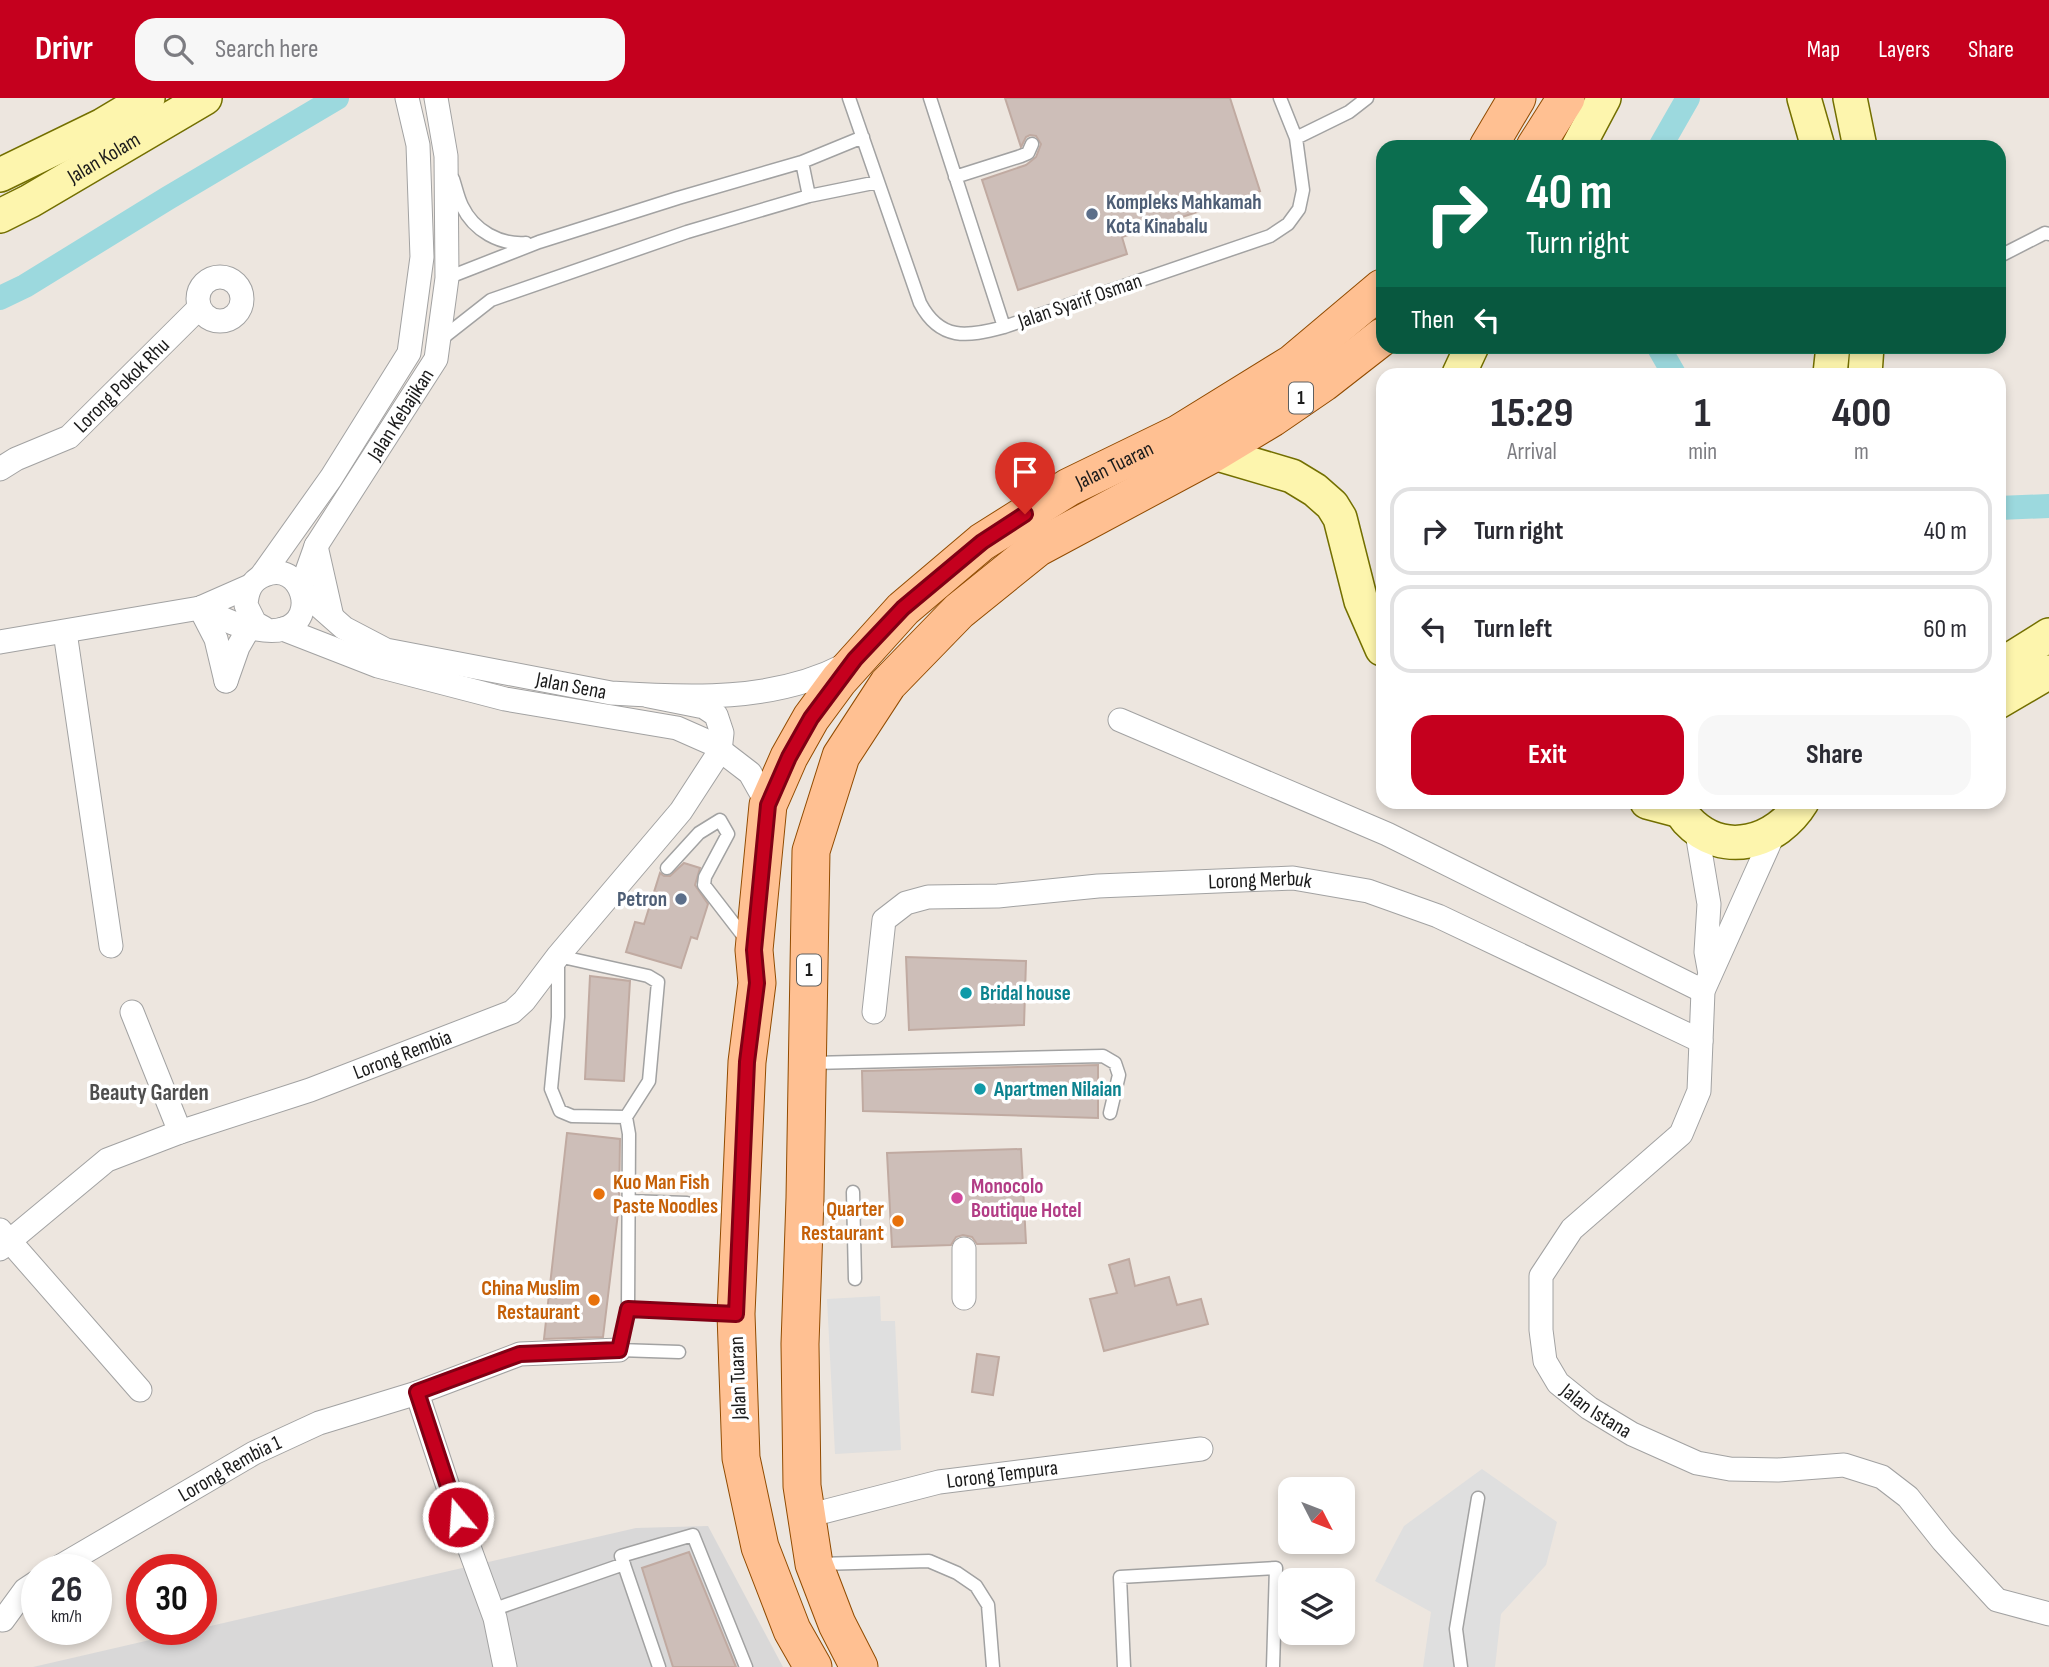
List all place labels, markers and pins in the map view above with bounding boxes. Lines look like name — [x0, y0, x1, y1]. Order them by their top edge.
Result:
place label: Kompleks Mahkamah Kota Kinabalu — [1106, 190, 1262, 239]
marker: Kompleks Mahkamah Kota Kinabalu — [1084, 206, 1100, 222]
pin — [995, 442, 1055, 514]
place label: Petron — [617, 887, 667, 912]
marker: Petron — [673, 891, 689, 907]
place label: Bridal house — [980, 981, 1071, 1006]
marker: Bridal house — [958, 985, 974, 1001]
place label: Apartmen Nilaian — [993, 1077, 1122, 1102]
marker: Apartmen Nilaian — [972, 1081, 988, 1097]
place label: Kuo Man Fish Paste Noodles — [613, 1170, 718, 1219]
place label: Monocolo Boutique Hotel — [971, 1174, 1081, 1223]
marker: Kuo Man Fish Paste Noodles — [591, 1186, 607, 1202]
marker: Monocolo Boutique Hotel — [949, 1190, 965, 1206]
place label: Quarter Restaurant — [801, 1197, 885, 1246]
marker: Quarter Restaurant — [890, 1213, 906, 1229]
place label: China Muslim Restaurant — [481, 1276, 580, 1325]
marker: China Muslim Restaurant — [586, 1292, 602, 1308]

